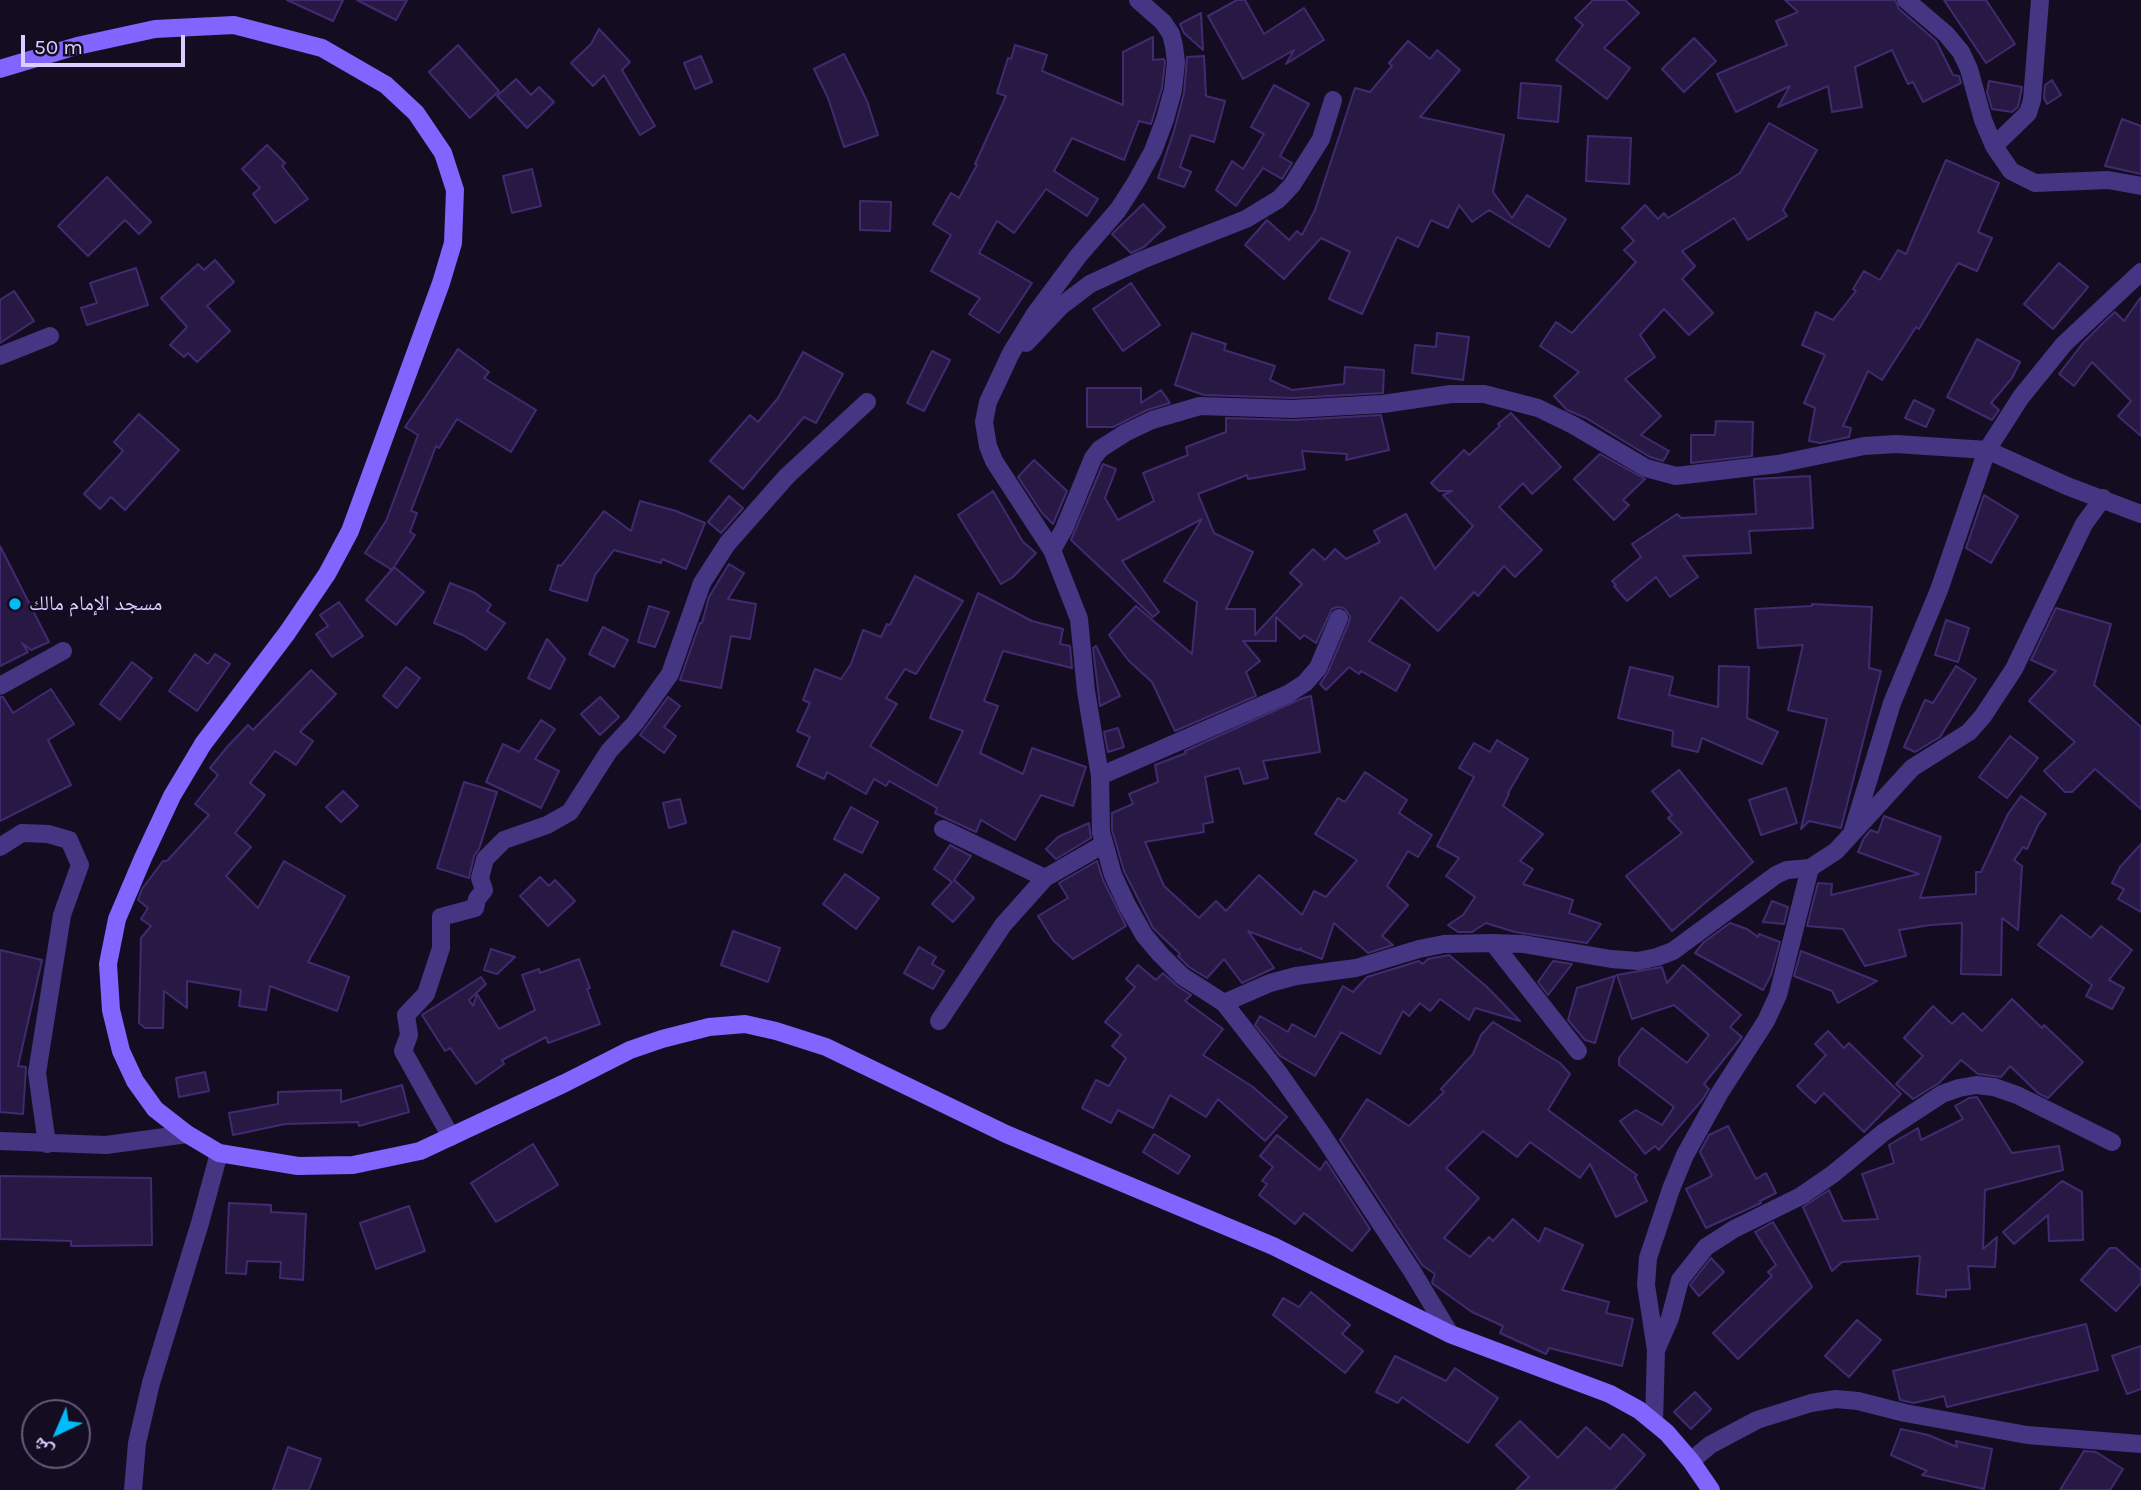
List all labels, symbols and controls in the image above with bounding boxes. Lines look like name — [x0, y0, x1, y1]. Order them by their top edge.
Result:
scale bar — [24, 21, 189, 65]
text: 50 m — [34, 35, 83, 59]
place label: مسجد الإمام مالك — [29, 591, 162, 617]
marker: مسجد الإمام مالك — [7, 596, 23, 612]
north arrow — [21, 1399, 91, 1469]
text: ش — [28, 1433, 58, 1463]

